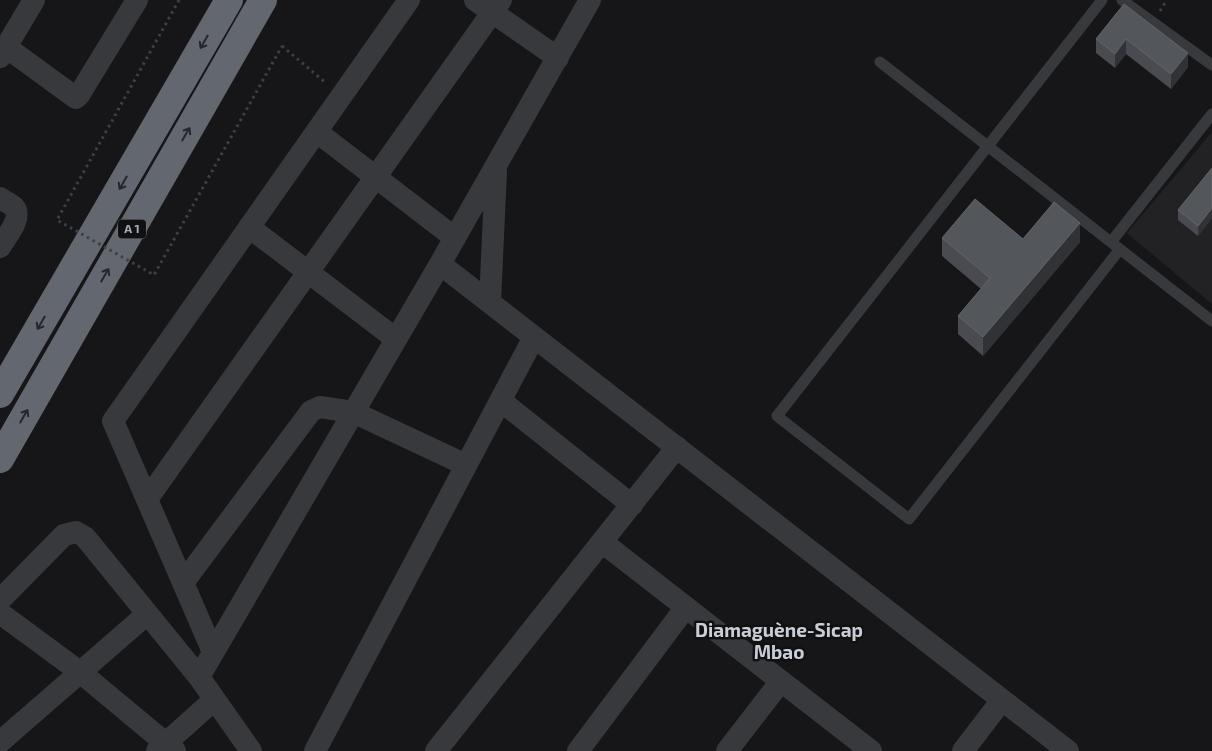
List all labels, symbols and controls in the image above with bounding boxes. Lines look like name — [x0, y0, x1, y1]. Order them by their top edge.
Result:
one-way arrow — [199, 35, 209, 49]
one-way arrow — [182, 128, 192, 142]
one-way arrow — [117, 175, 127, 189]
road number: A 1 — [118, 220, 146, 238]
one-way arrow — [101, 269, 111, 283]
one-way arrow — [36, 315, 45, 330]
one-way arrow — [20, 410, 30, 424]
district label: Diamaguène-Sicap Mbao — [695, 618, 863, 663]

